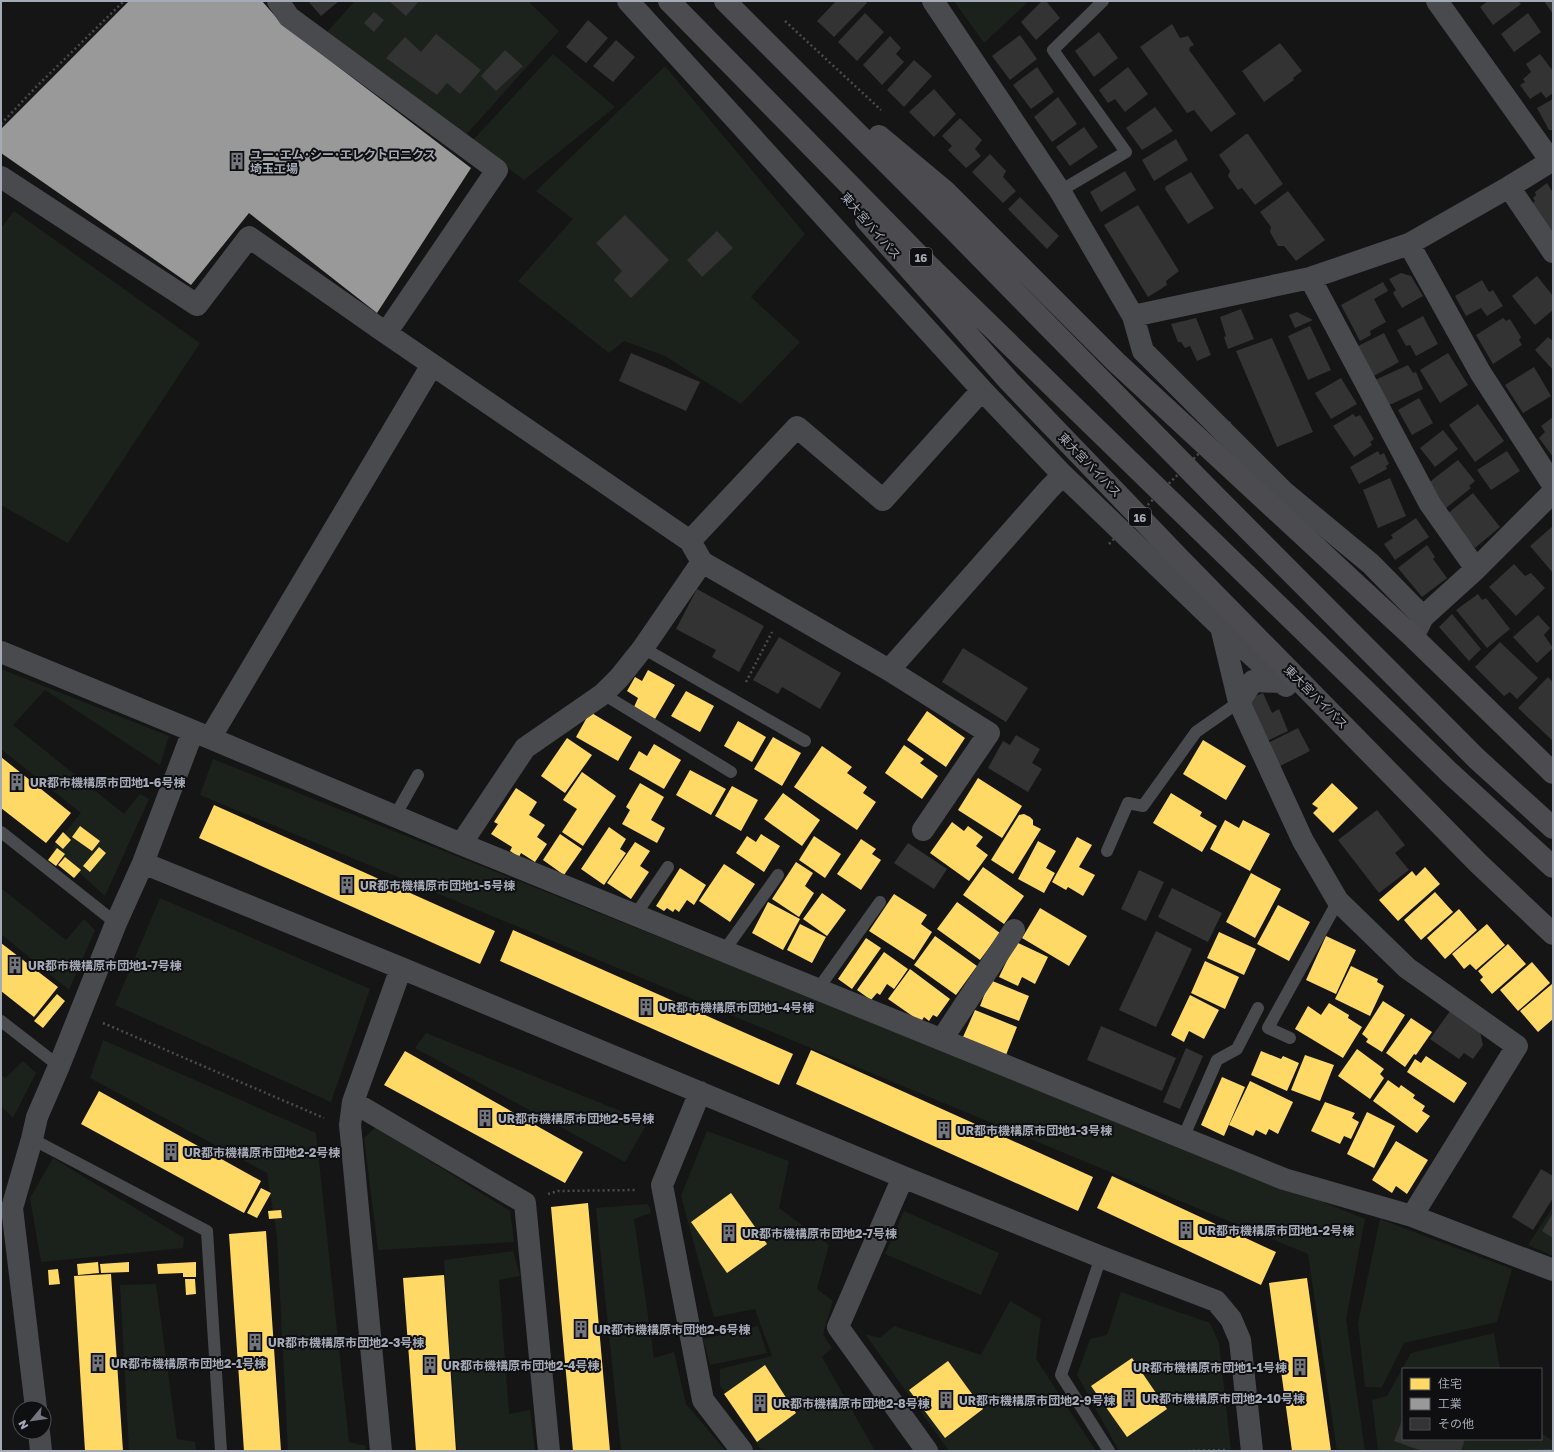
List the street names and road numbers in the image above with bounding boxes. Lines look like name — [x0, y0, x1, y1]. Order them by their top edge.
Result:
street label: 東大宮バイパス — [838, 189, 904, 263]
road number: 16 — [910, 248, 932, 266]
street label: 東大宮バイパス — [1056, 430, 1124, 500]
road number: 16 — [1129, 508, 1151, 526]
street label: 東大宮バイパス — [1281, 662, 1351, 732]

